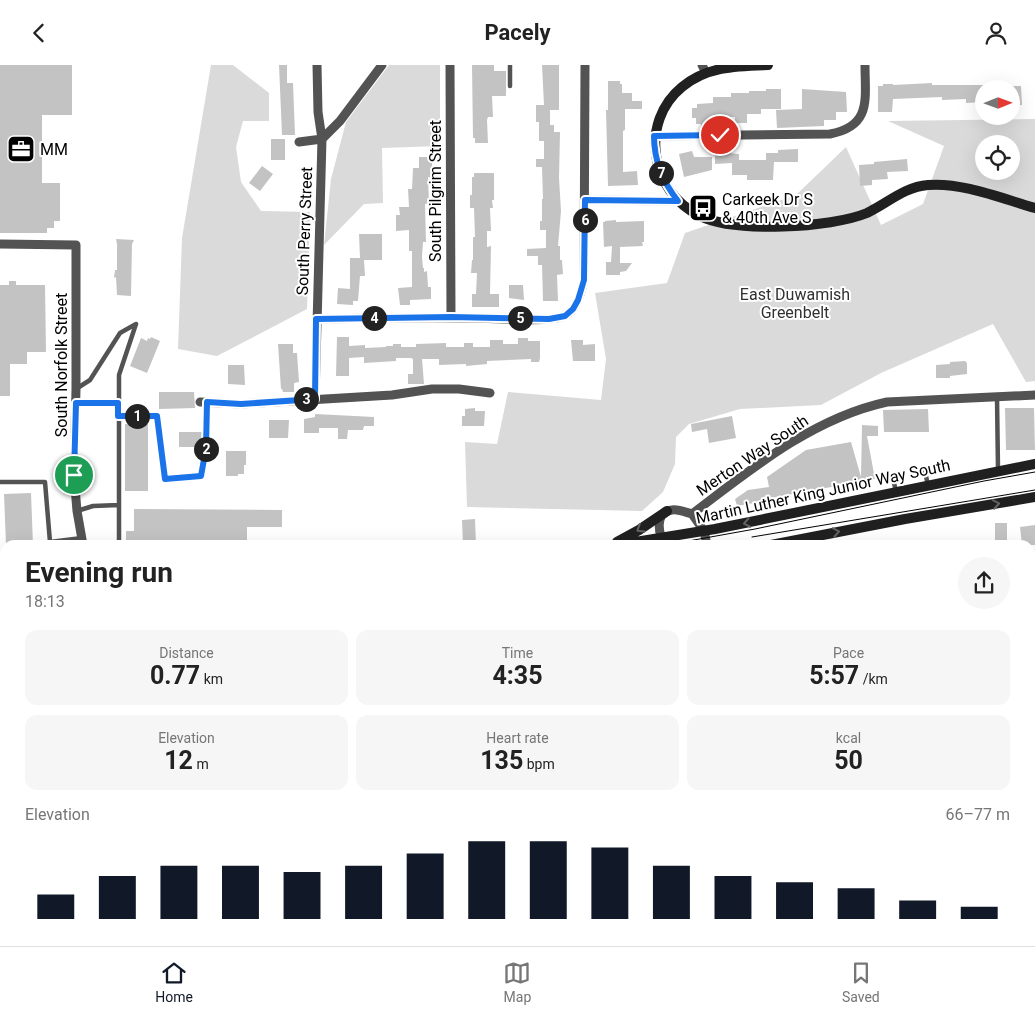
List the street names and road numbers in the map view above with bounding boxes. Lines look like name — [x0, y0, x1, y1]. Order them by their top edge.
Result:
street label: South Pilgrim Street — [426, 120, 445, 262]
street label: South Perry Street — [293, 166, 316, 296]
street label: South Norfolk Street — [52, 293, 71, 437]
street label: Merton Way South — [693, 411, 812, 500]
street label: Martin Luther King Junior Way South — [694, 455, 952, 528]

